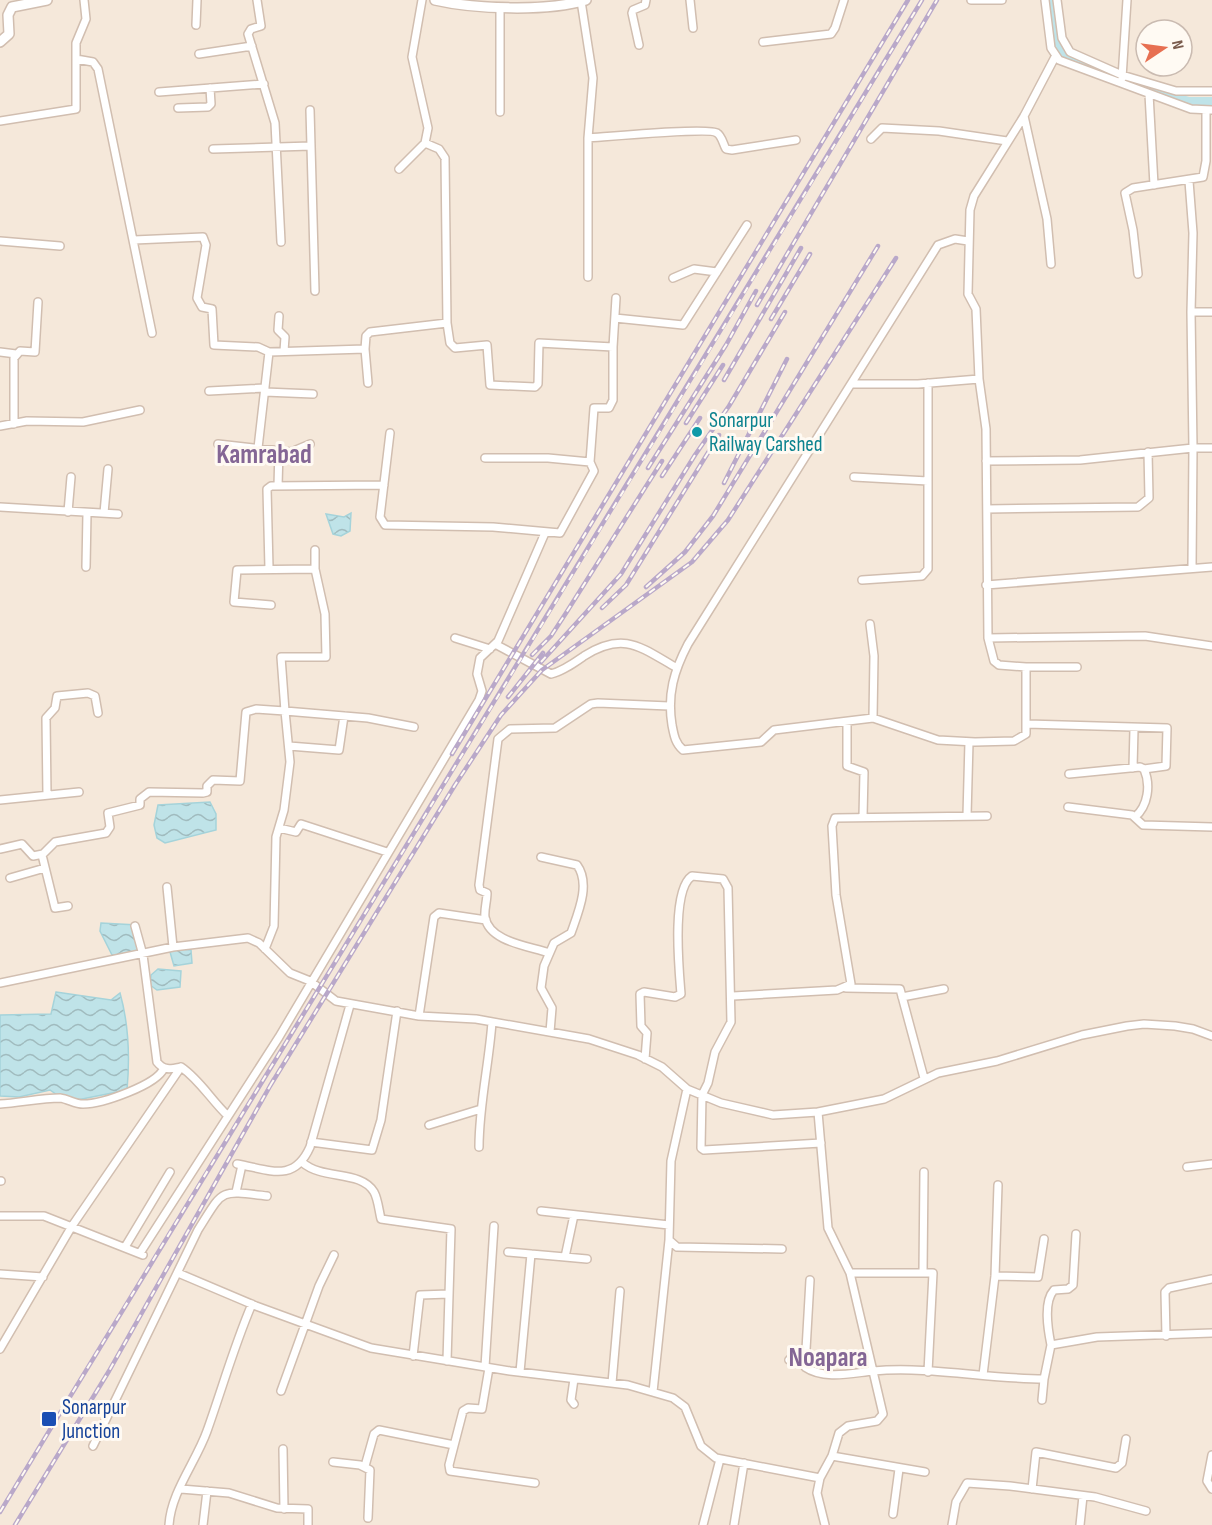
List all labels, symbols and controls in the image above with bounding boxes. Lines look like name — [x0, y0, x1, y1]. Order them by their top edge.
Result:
north arrow — [1134, 18, 1194, 78]
text: N — [1167, 39, 1187, 51]
place label: Sonarpur Railway Carshed — [709, 408, 823, 457]
marker: Sonarpur Railway Carshed — [690, 425, 704, 439]
district label: Kamrabad — [216, 439, 312, 471]
district label: Noapara — [789, 1342, 867, 1374]
place label: Sonarpur Junction — [61, 1395, 126, 1444]
marker: Sonarpur Junction — [40, 1410, 58, 1428]

